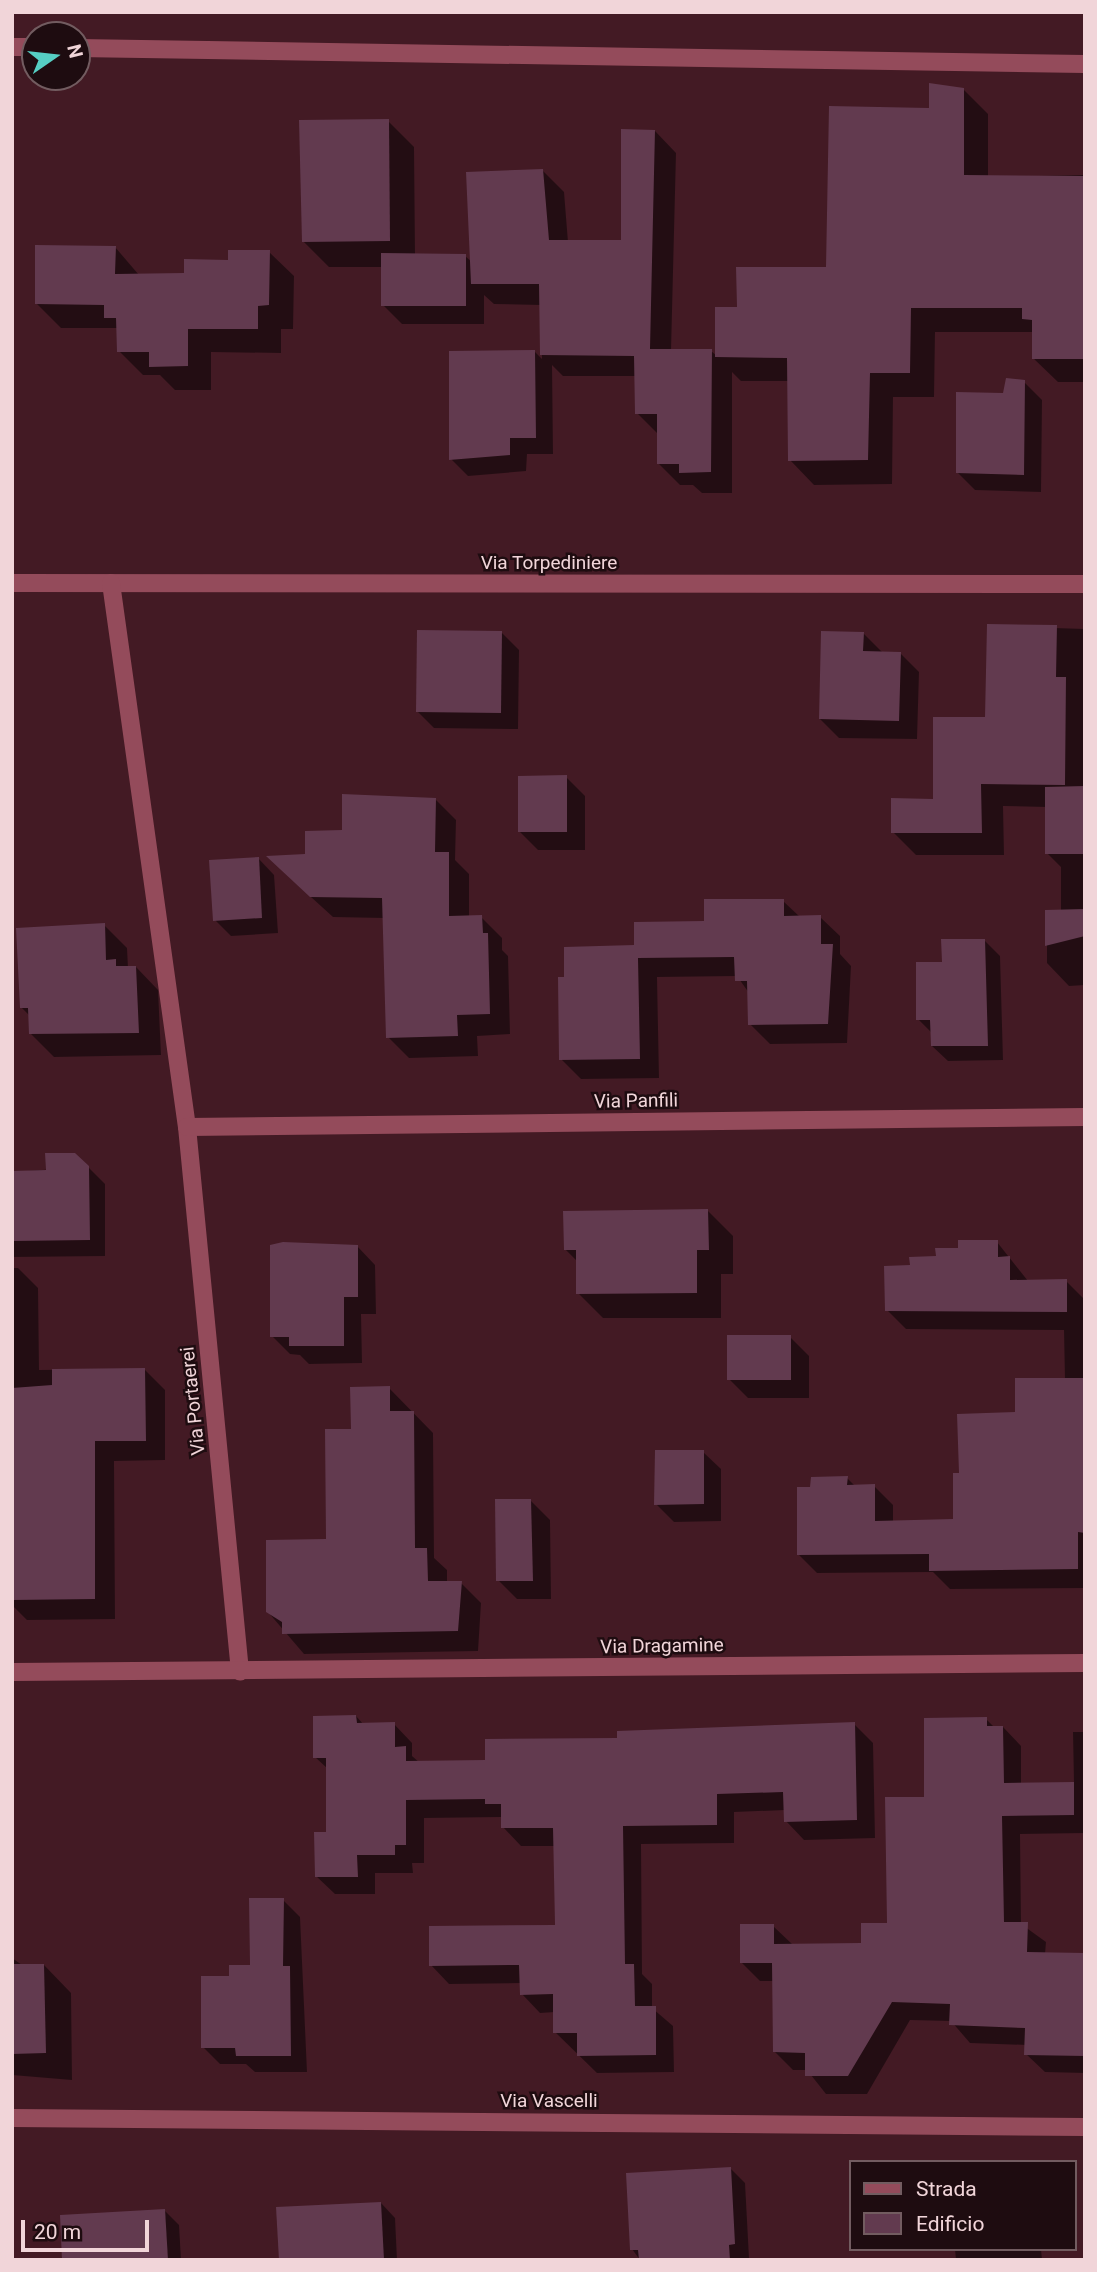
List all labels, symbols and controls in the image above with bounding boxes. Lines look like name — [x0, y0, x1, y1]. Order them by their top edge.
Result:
north arrow — [21, 21, 91, 91]
text: N — [62, 42, 88, 61]
street label: Via Torpediniere — [480, 552, 618, 574]
street label: Via Panfili — [594, 1089, 678, 1113]
street label: Via Portaerei — [176, 1346, 210, 1456]
street label: Via Dragamine — [600, 1634, 724, 1658]
street label: Via Vascelli — [500, 2090, 598, 2112]
legend — [848, 2160, 1076, 2251]
text: Strada — [916, 2177, 977, 2201]
scale bar — [24, 2206, 152, 2250]
text: Edificio — [916, 2212, 984, 2236]
text: 20 m — [34, 2220, 81, 2244]

